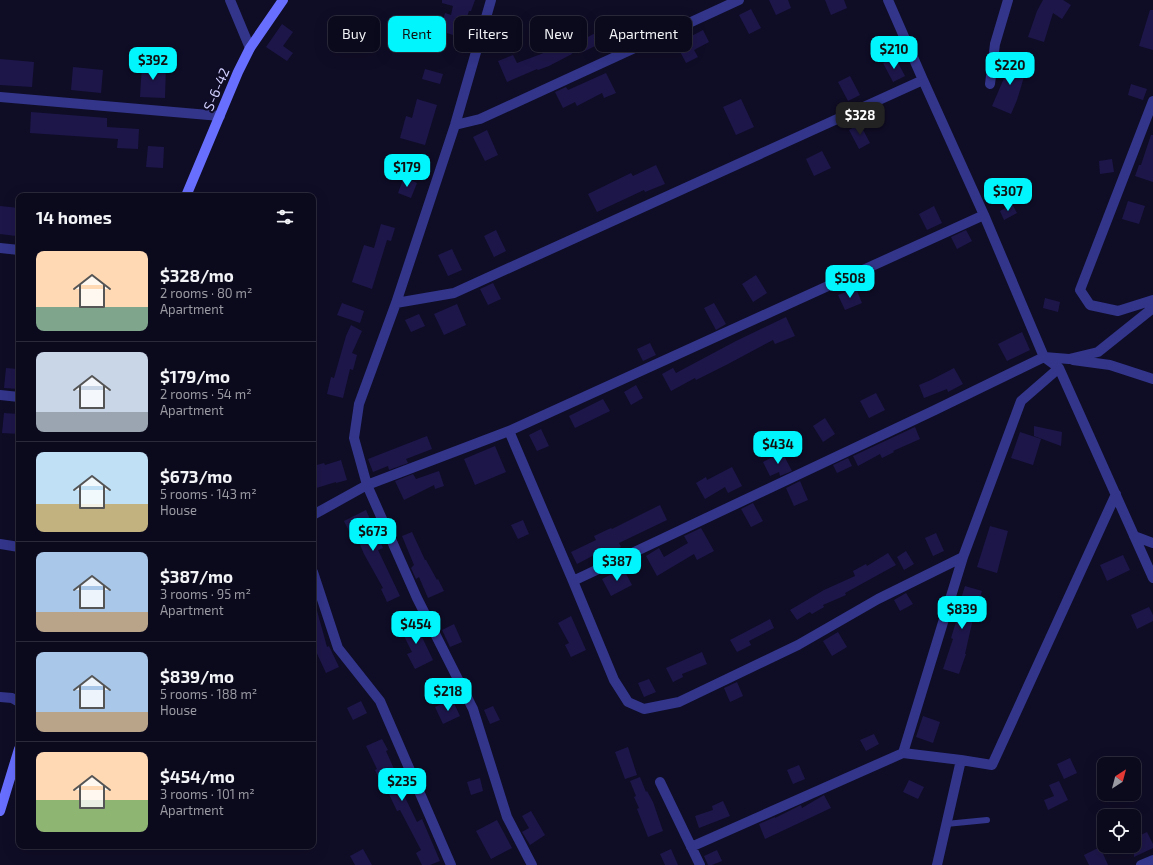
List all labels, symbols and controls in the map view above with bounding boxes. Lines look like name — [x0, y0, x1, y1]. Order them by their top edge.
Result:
chip: Buy — [328, 16, 380, 52]
chip: Rent — [388, 16, 446, 52]
chip: Filters — [454, 16, 522, 52]
chip: New — [530, 16, 587, 52]
chip: Apartment — [595, 16, 692, 52]
pin: $210 — [870, 36, 918, 70]
text: $210 — [880, 41, 908, 57]
pin: $392 — [129, 47, 177, 81]
text: $392 — [138, 52, 168, 68]
pin: $220 — [986, 52, 1034, 86]
text: $220 — [995, 57, 1025, 73]
street label: Տ-6-42 — [199, 65, 233, 113]
pin: $328 — [836, 102, 884, 136]
text: $328 — [845, 107, 875, 123]
pin: $179 — [383, 154, 431, 188]
text: $179 — [393, 159, 421, 175]
pin: $307 — [984, 178, 1032, 212]
text: $307 — [993, 183, 1023, 199]
icon: filters — [274, 206, 296, 228]
text: 14 homes — [36, 207, 112, 227]
text: $328/mo — [160, 265, 234, 285]
pin: $508 — [826, 265, 874, 299]
icon: home — [68, 267, 116, 315]
text: $508 — [834, 270, 866, 286]
text: 2 rooms · 80 m² — [160, 285, 252, 301]
text: Apartment — [160, 301, 224, 317]
text: $179/mo — [160, 366, 230, 386]
icon: home — [68, 368, 116, 416]
text: 2 rooms · 54 m² — [160, 386, 252, 402]
text: Apartment — [160, 402, 224, 418]
pin: $434 — [754, 431, 802, 465]
text: $434 — [762, 436, 794, 452]
text: $673/mo — [160, 466, 232, 486]
icon: home — [68, 468, 116, 516]
text: 5 rooms · 143 m² — [160, 486, 257, 502]
text: House — [160, 502, 197, 518]
pin: $673 — [349, 518, 397, 552]
text: $673 — [358, 523, 388, 539]
pin: $387 — [593, 548, 641, 582]
text: $387 — [602, 553, 632, 569]
text: $387/mo — [160, 566, 233, 586]
icon: home — [68, 568, 116, 616]
text: 3 rooms · 95 m² — [160, 586, 251, 602]
pin: $839 — [938, 596, 986, 630]
text: $839 — [947, 601, 977, 617]
text: Apartment — [160, 602, 224, 618]
pin: $454 — [392, 611, 440, 645]
text: $454 — [400, 616, 432, 632]
text: $839/mo — [160, 666, 234, 686]
icon: home — [68, 668, 116, 716]
pin: $218 — [424, 678, 472, 712]
text: $218 — [434, 683, 462, 699]
text: 5 rooms · 188 m² — [160, 686, 257, 702]
text: House — [160, 702, 197, 718]
north arrow — [1097, 757, 1141, 801]
map controls — [1097, 757, 1141, 853]
text: $454/mo — [160, 766, 235, 786]
icon: home — [68, 768, 116, 816]
pin: $235 — [378, 768, 426, 802]
text: $235 — [387, 773, 417, 789]
text: 3 rooms · 101 m² — [160, 786, 255, 802]
text: Apartment — [160, 802, 224, 818]
button: locate — [1097, 809, 1141, 853]

